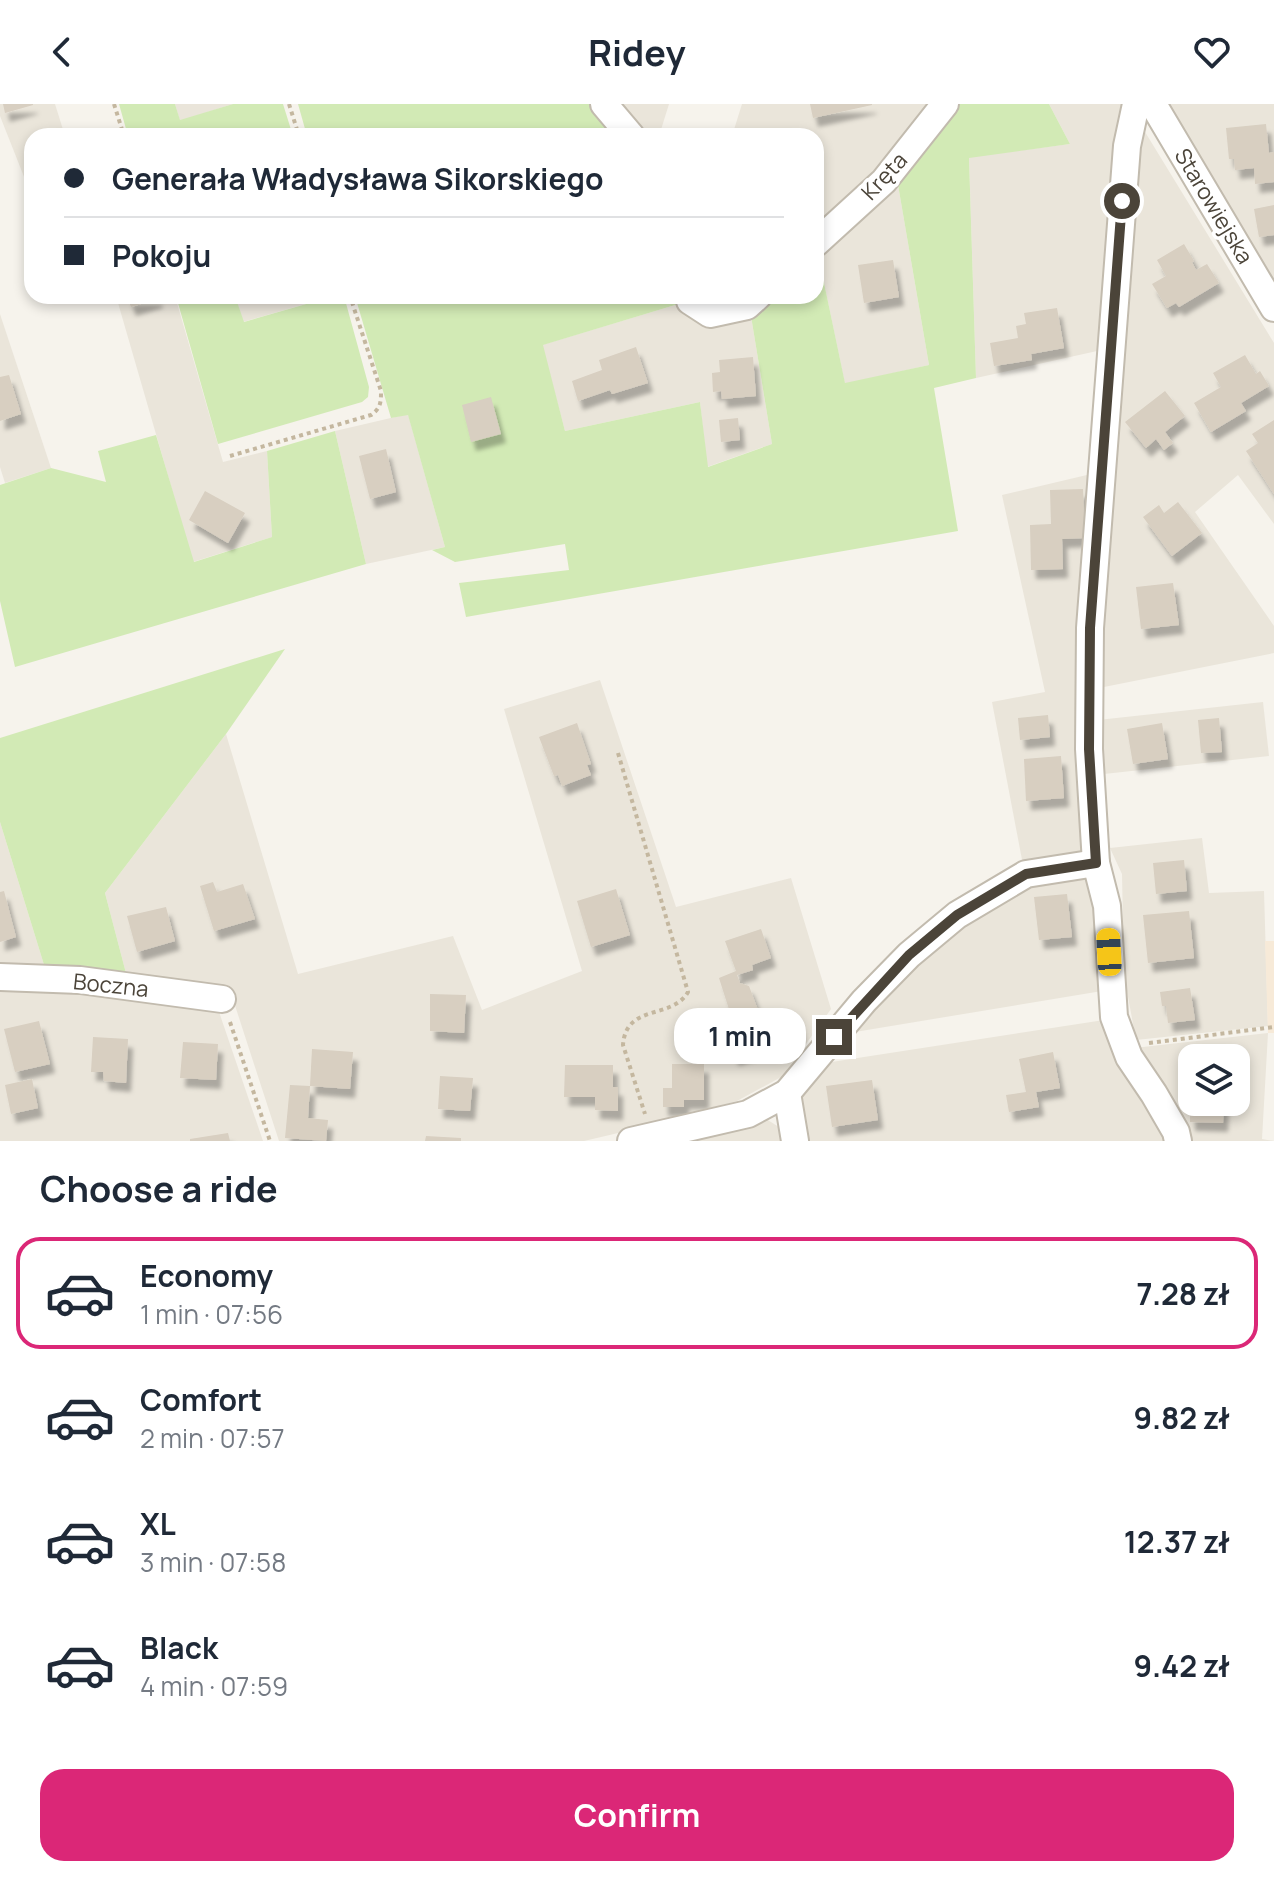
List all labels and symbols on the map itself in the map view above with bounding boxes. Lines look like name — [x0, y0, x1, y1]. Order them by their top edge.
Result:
street label: Starowiejska — [1168, 143, 1260, 269]
street label: Kręta — [854, 146, 914, 206]
route start — [1104, 183, 1140, 219]
car — [1096, 927, 1122, 977]
street label: Boczna — [72, 966, 150, 1004]
callout: 1 min — [674, 1009, 806, 1065]
route end — [816, 1019, 852, 1055]

